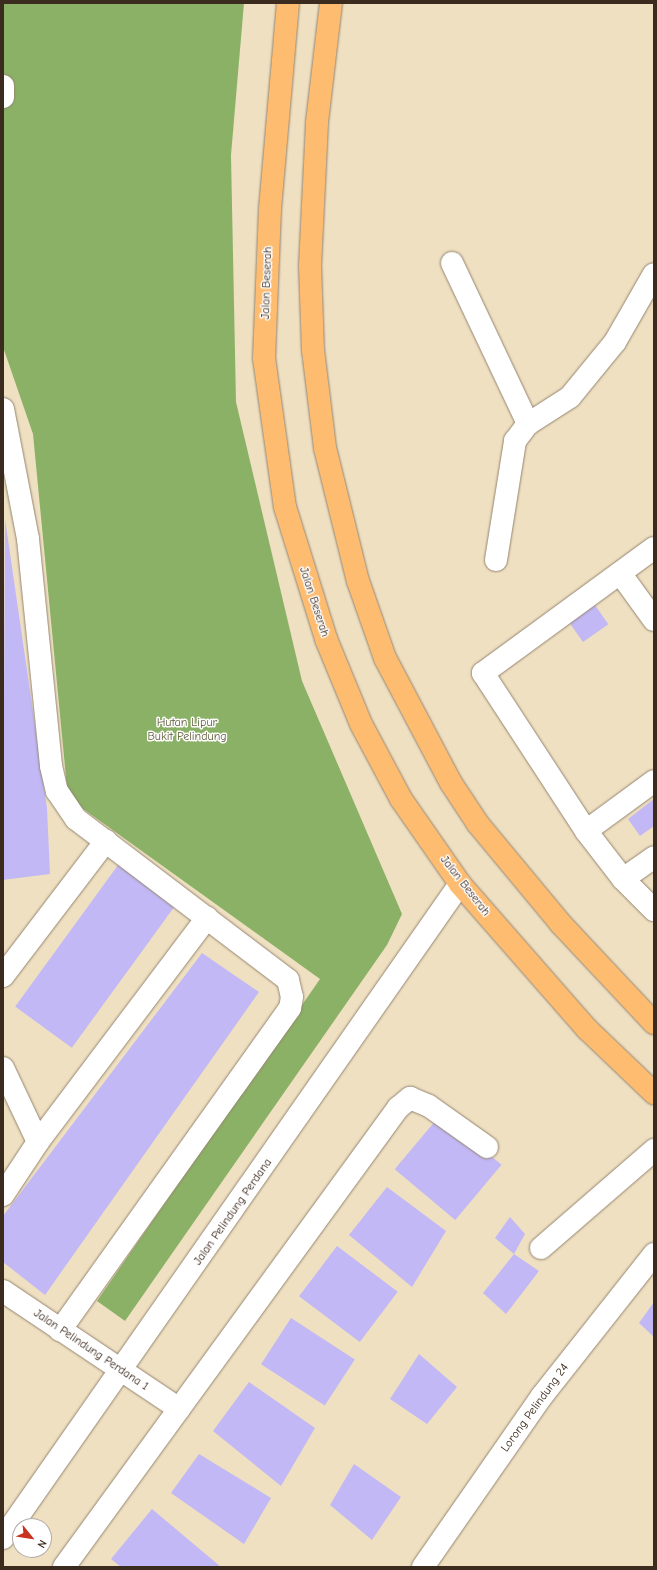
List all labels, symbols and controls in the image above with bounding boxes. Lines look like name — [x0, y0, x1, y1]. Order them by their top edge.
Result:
street label: Jalan Beserah — [259, 246, 275, 320]
street label: Jalan Beserah — [296, 565, 332, 639]
park label: Hutan Lipur Bukit Pelindung — [147, 716, 227, 744]
street label: Jalan Beserah — [437, 853, 493, 919]
street label: Jalan Pelindung Perdana — [191, 1156, 275, 1268]
street label: Jalan Pelindung Perdana 1 — [31, 1306, 151, 1394]
street label: Lorong Pelindung 24 — [498, 1361, 572, 1455]
north arrow — [12, 1518, 52, 1558]
text: N — [35, 1537, 49, 1550]

